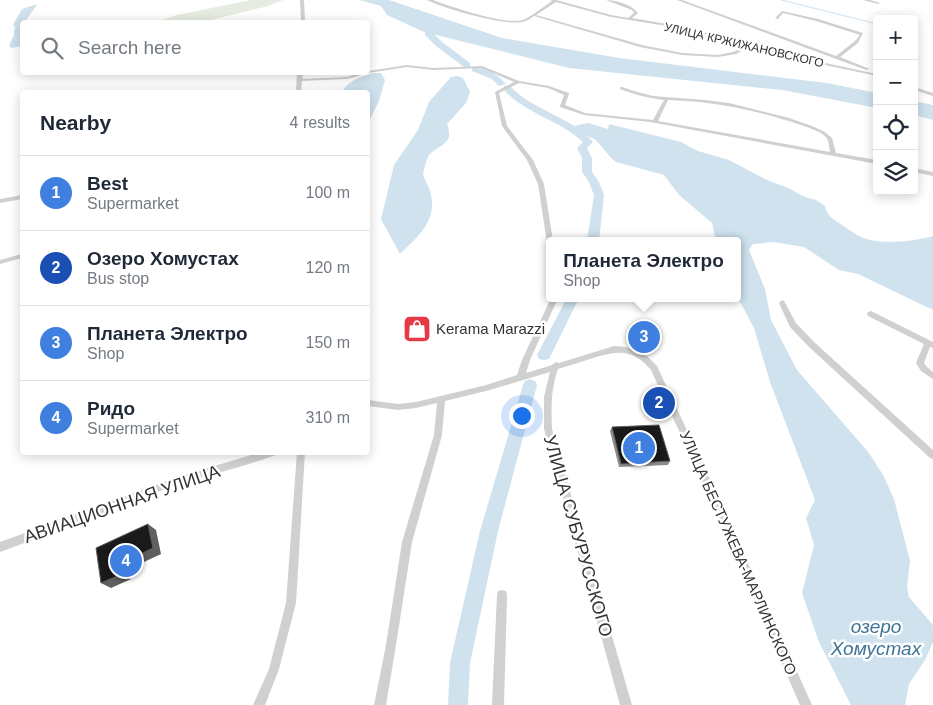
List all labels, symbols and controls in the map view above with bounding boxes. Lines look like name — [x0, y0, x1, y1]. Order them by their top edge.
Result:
map controls — [873, 15, 918, 195]
button: + — [873, 15, 918, 60]
search box — [20, 20, 370, 75]
street label: УЛИЦА КРЖИЖАНОВСКОГО — [663, 20, 825, 70]
icon: search — [38, 34, 66, 62]
text: Search here — [78, 37, 182, 58]
button: − — [873, 60, 918, 105]
button: locate — [873, 105, 918, 150]
text: Nearby — [40, 111, 111, 134]
text: 4 results — [290, 114, 350, 131]
button: layers — [873, 150, 918, 195]
text: Best — [87, 173, 128, 194]
text: 1 — [52, 184, 60, 201]
text: 100 m — [306, 184, 350, 201]
text: Supermarket — [87, 195, 179, 212]
popup — [546, 237, 741, 302]
text: Озеро Хомустах — [87, 248, 239, 269]
text: Планета Электро — [563, 250, 724, 271]
text: 2 — [52, 259, 60, 276]
text: 120 m — [306, 259, 350, 276]
text: Bus stop — [87, 270, 149, 287]
text: Shop — [563, 272, 601, 289]
shop icon: Kerama Marazzi — [402, 314, 432, 344]
pin: 3 — [628, 318, 660, 356]
place label: Kerama Marazzi — [436, 320, 545, 337]
text: Планета Электро — [87, 323, 248, 344]
text: 3 — [52, 334, 60, 351]
text: 150 m — [306, 334, 350, 351]
text: Shop — [87, 345, 124, 362]
pin: 2 — [643, 384, 675, 422]
text: Ридо — [87, 398, 135, 419]
your location — [509, 403, 535, 429]
text: 4 — [52, 409, 60, 426]
text: 310 m — [306, 409, 350, 426]
text: Supermarket — [87, 420, 179, 437]
street label: УЛИЦА БЕСТУЖЕВА-МАРЛИНСКОГО — [677, 428, 800, 677]
pin: 1 — [623, 429, 655, 467]
street label: УЛИЦА СУБУРУССКОГО — [540, 433, 616, 639]
street label: АВИАЦИОННАЯ УЛИЦА — [21, 461, 223, 547]
pin: 4 — [110, 542, 142, 580]
water label: озеро Хомустах — [830, 616, 923, 659]

